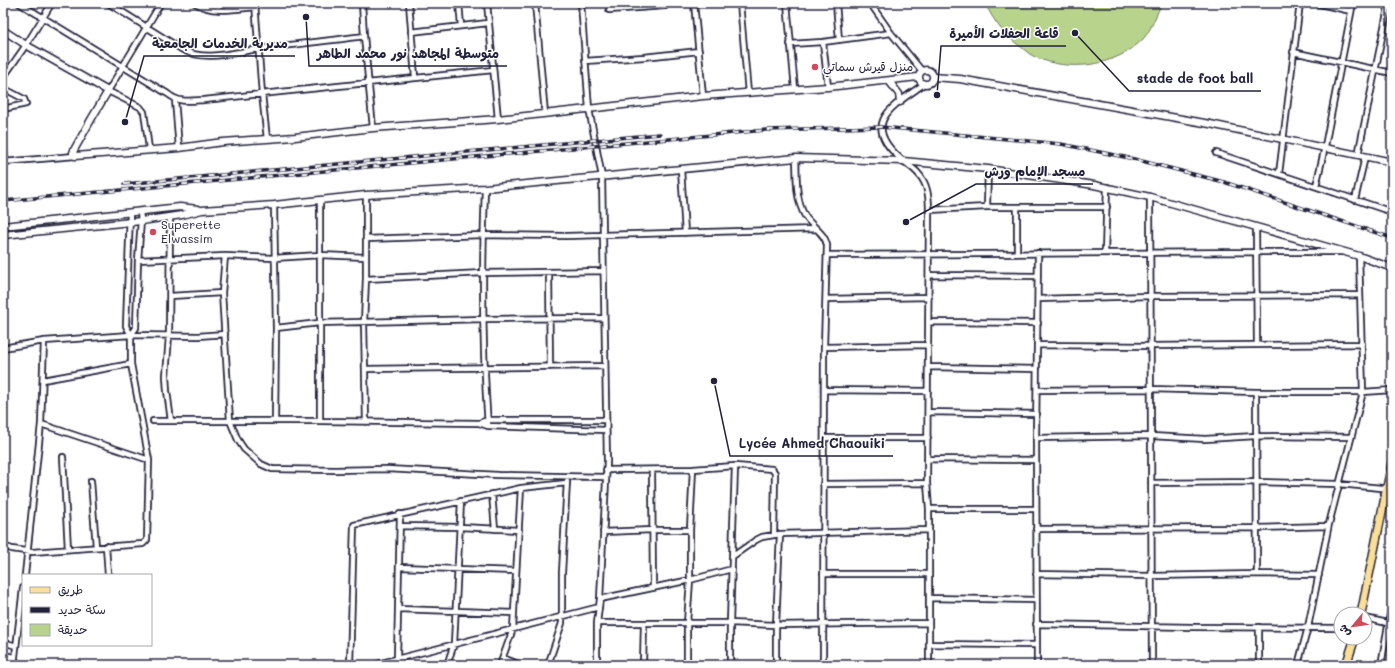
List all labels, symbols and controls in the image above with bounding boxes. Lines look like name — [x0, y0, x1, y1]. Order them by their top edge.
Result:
callout: قاعة الحفلات الأميرة — [941, 21, 1066, 46]
text: قاعة الحفلات الأميرة — [949, 24, 1059, 42]
callout: مديرية الخدمات الجامعية — [144, 31, 295, 56]
text: مديرية الخدمات الجامعية — [152, 34, 288, 52]
callout: متوسطة المجاهد نور محمد الطاهر — [309, 41, 507, 66]
text: متوسطة المجاهد نور محمد الطاهر — [315, 44, 499, 62]
place label: منزل قيرش سماتي — [823, 58, 913, 78]
marker: منزل قيرش سماتي — [810, 62, 820, 72]
callout: stade de foot ball — [1129, 66, 1261, 91]
text: stade de foot ball — [1137, 69, 1253, 86]
callout: مسجد الإمام ورش — [976, 159, 1093, 184]
text: مسجد الإمام ورش — [985, 162, 1085, 182]
place label: Superette Elwassim — [161, 216, 221, 246]
marker: Superette Elwassim — [148, 227, 158, 237]
callout: Lycée Ahmed Chaouiki — [730, 431, 893, 456]
text: Lycée Ahmed Chaouiki — [739, 434, 885, 452]
legend — [22, 574, 152, 646]
text: طريق — [58, 581, 83, 597]
text: سكة حديد — [58, 601, 106, 617]
north arrow — [1333, 606, 1373, 646]
text: حديقة — [58, 621, 87, 637]
text: ش — [1334, 622, 1353, 640]

